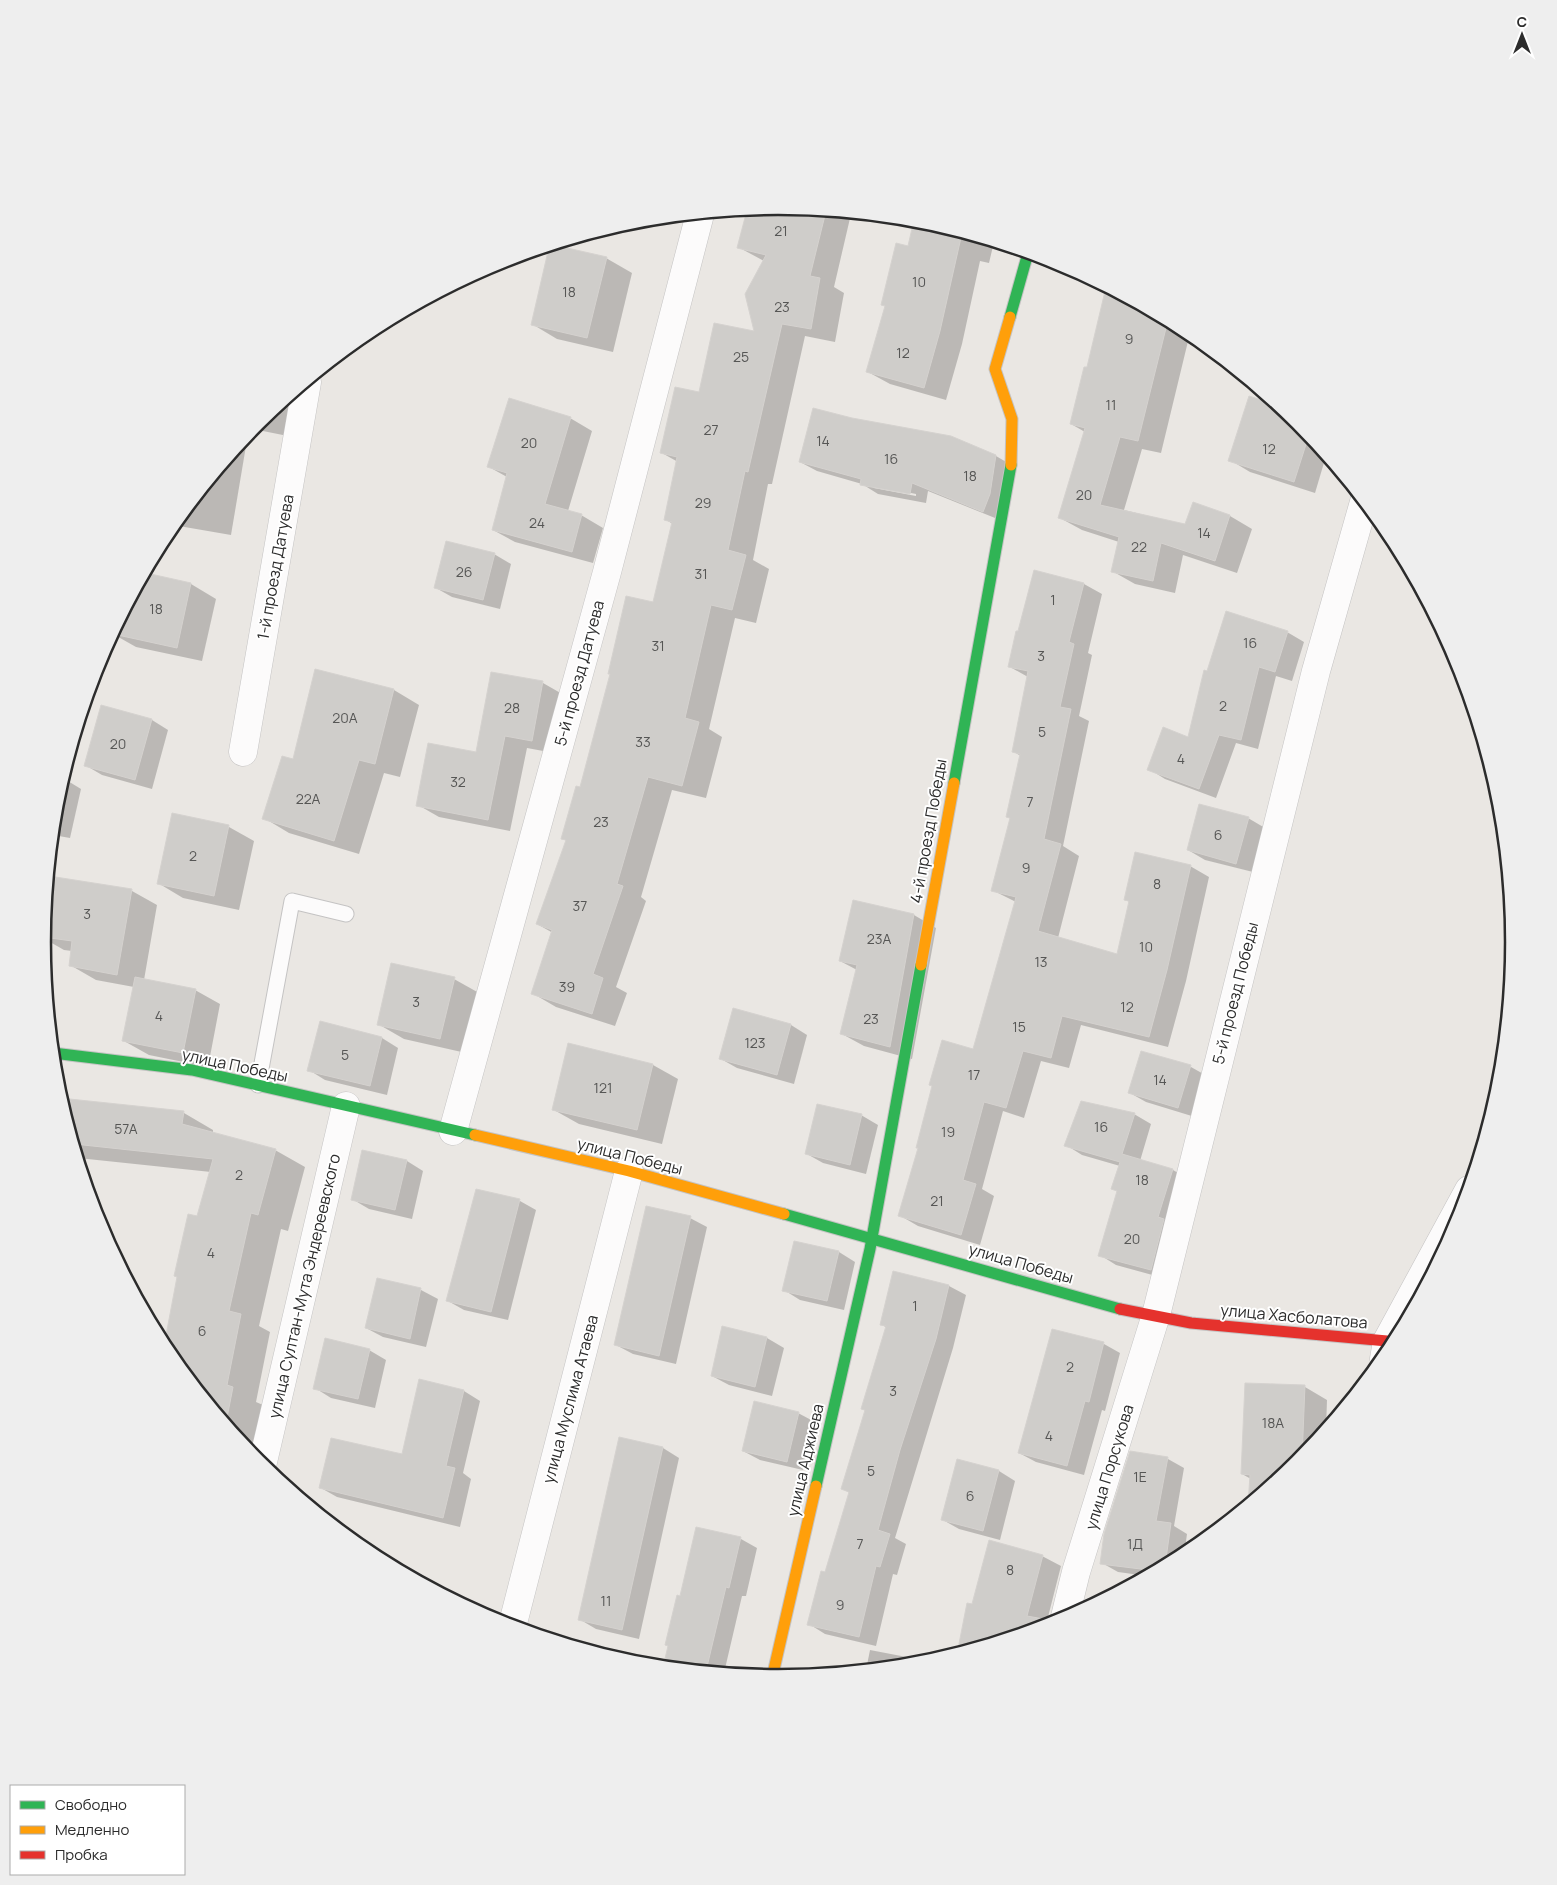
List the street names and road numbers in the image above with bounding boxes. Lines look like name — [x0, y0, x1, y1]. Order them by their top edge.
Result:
street label: 1-й проезд Датуева — [251, 493, 299, 641]
street label: 5-й проезд Датуева — [549, 598, 609, 748]
street label: 4-й проезд Победы — [904, 757, 952, 905]
street label: 5-й проезд Победы — [1207, 920, 1263, 1066]
street label: улица Победы — [180, 1043, 290, 1087]
street label: улица Победы — [575, 1132, 685, 1180]
street label: улица Султан-Мута Эндереевского — [263, 1151, 345, 1421]
street label: улица Победы — [966, 1238, 1076, 1288]
street label: улица Хасболатова — [1220, 1299, 1368, 1333]
street label: улица Муслима Атаева — [537, 1312, 603, 1486]
street label: улица Аджиева — [781, 1401, 829, 1519]
street label: улица Порсукова — [1079, 1402, 1139, 1532]

